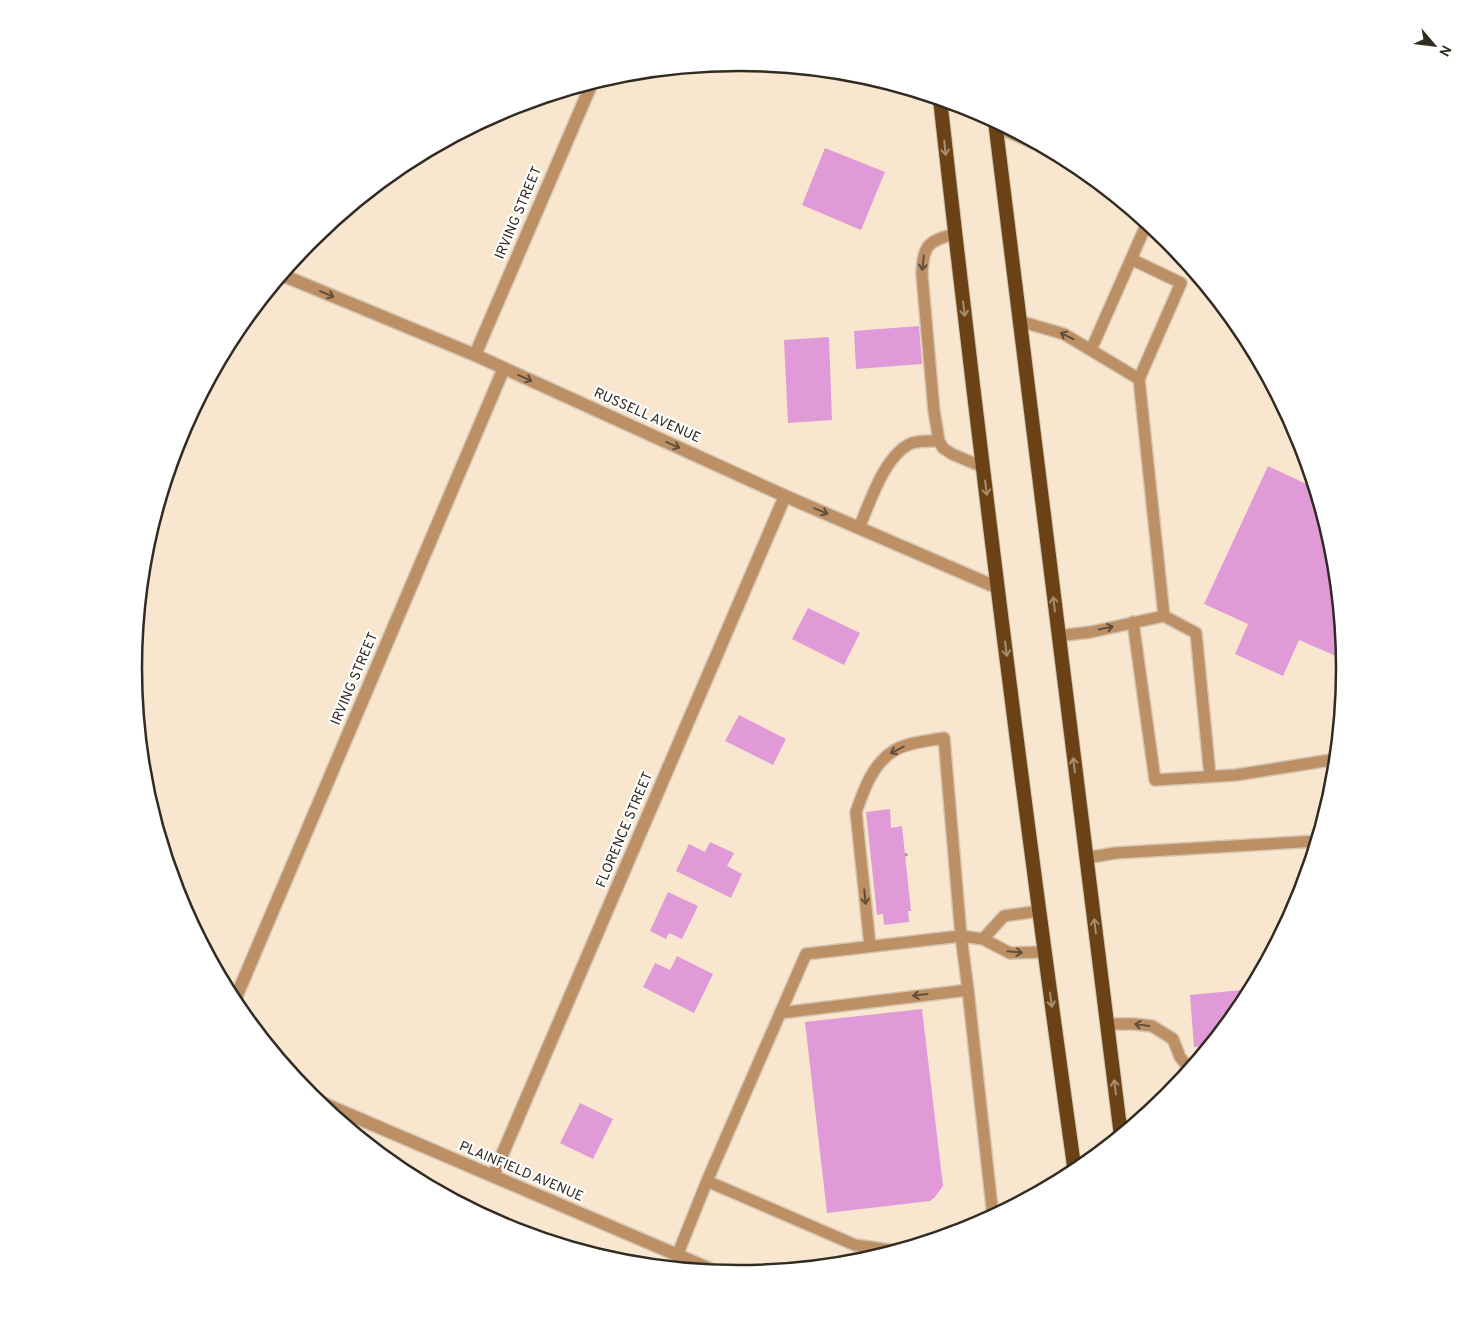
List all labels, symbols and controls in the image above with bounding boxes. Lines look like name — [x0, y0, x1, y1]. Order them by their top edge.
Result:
north arrow — [1409, 20, 1459, 70]
text: N — [1434, 42, 1454, 59]
one-way arrow — [941, 139, 950, 155]
street label: IRVING STREET — [492, 164, 546, 262]
one-way arrow — [918, 254, 928, 270]
one-way arrow — [319, 289, 334, 299]
one-way arrow — [959, 301, 969, 317]
one-way arrow — [1060, 331, 1075, 341]
one-way arrow — [517, 373, 532, 383]
street label: RUSSELL AVENUE — [591, 385, 703, 447]
one-way arrow — [665, 441, 680, 450]
one-way arrow — [981, 479, 991, 495]
one-way arrow — [814, 508, 829, 517]
one-way arrow — [1049, 596, 1059, 612]
one-way arrow — [1098, 623, 1114, 632]
street label: IRVING STREET — [328, 630, 382, 728]
one-way arrow — [1001, 641, 1011, 657]
one-way arrow — [890, 745, 905, 755]
one-way arrow — [1069, 757, 1079, 773]
street label: FLORENCE STREET — [593, 769, 657, 891]
one-way arrow — [860, 889, 870, 905]
one-way arrow — [1089, 918, 1099, 934]
one-way arrow — [1006, 947, 1022, 957]
one-way arrow — [912, 990, 928, 1000]
one-way arrow — [1046, 992, 1056, 1008]
one-way arrow — [1134, 1020, 1150, 1030]
one-way arrow — [1110, 1080, 1120, 1096]
street label: PLAINFIELD AVENUE — [456, 1138, 586, 1206]

